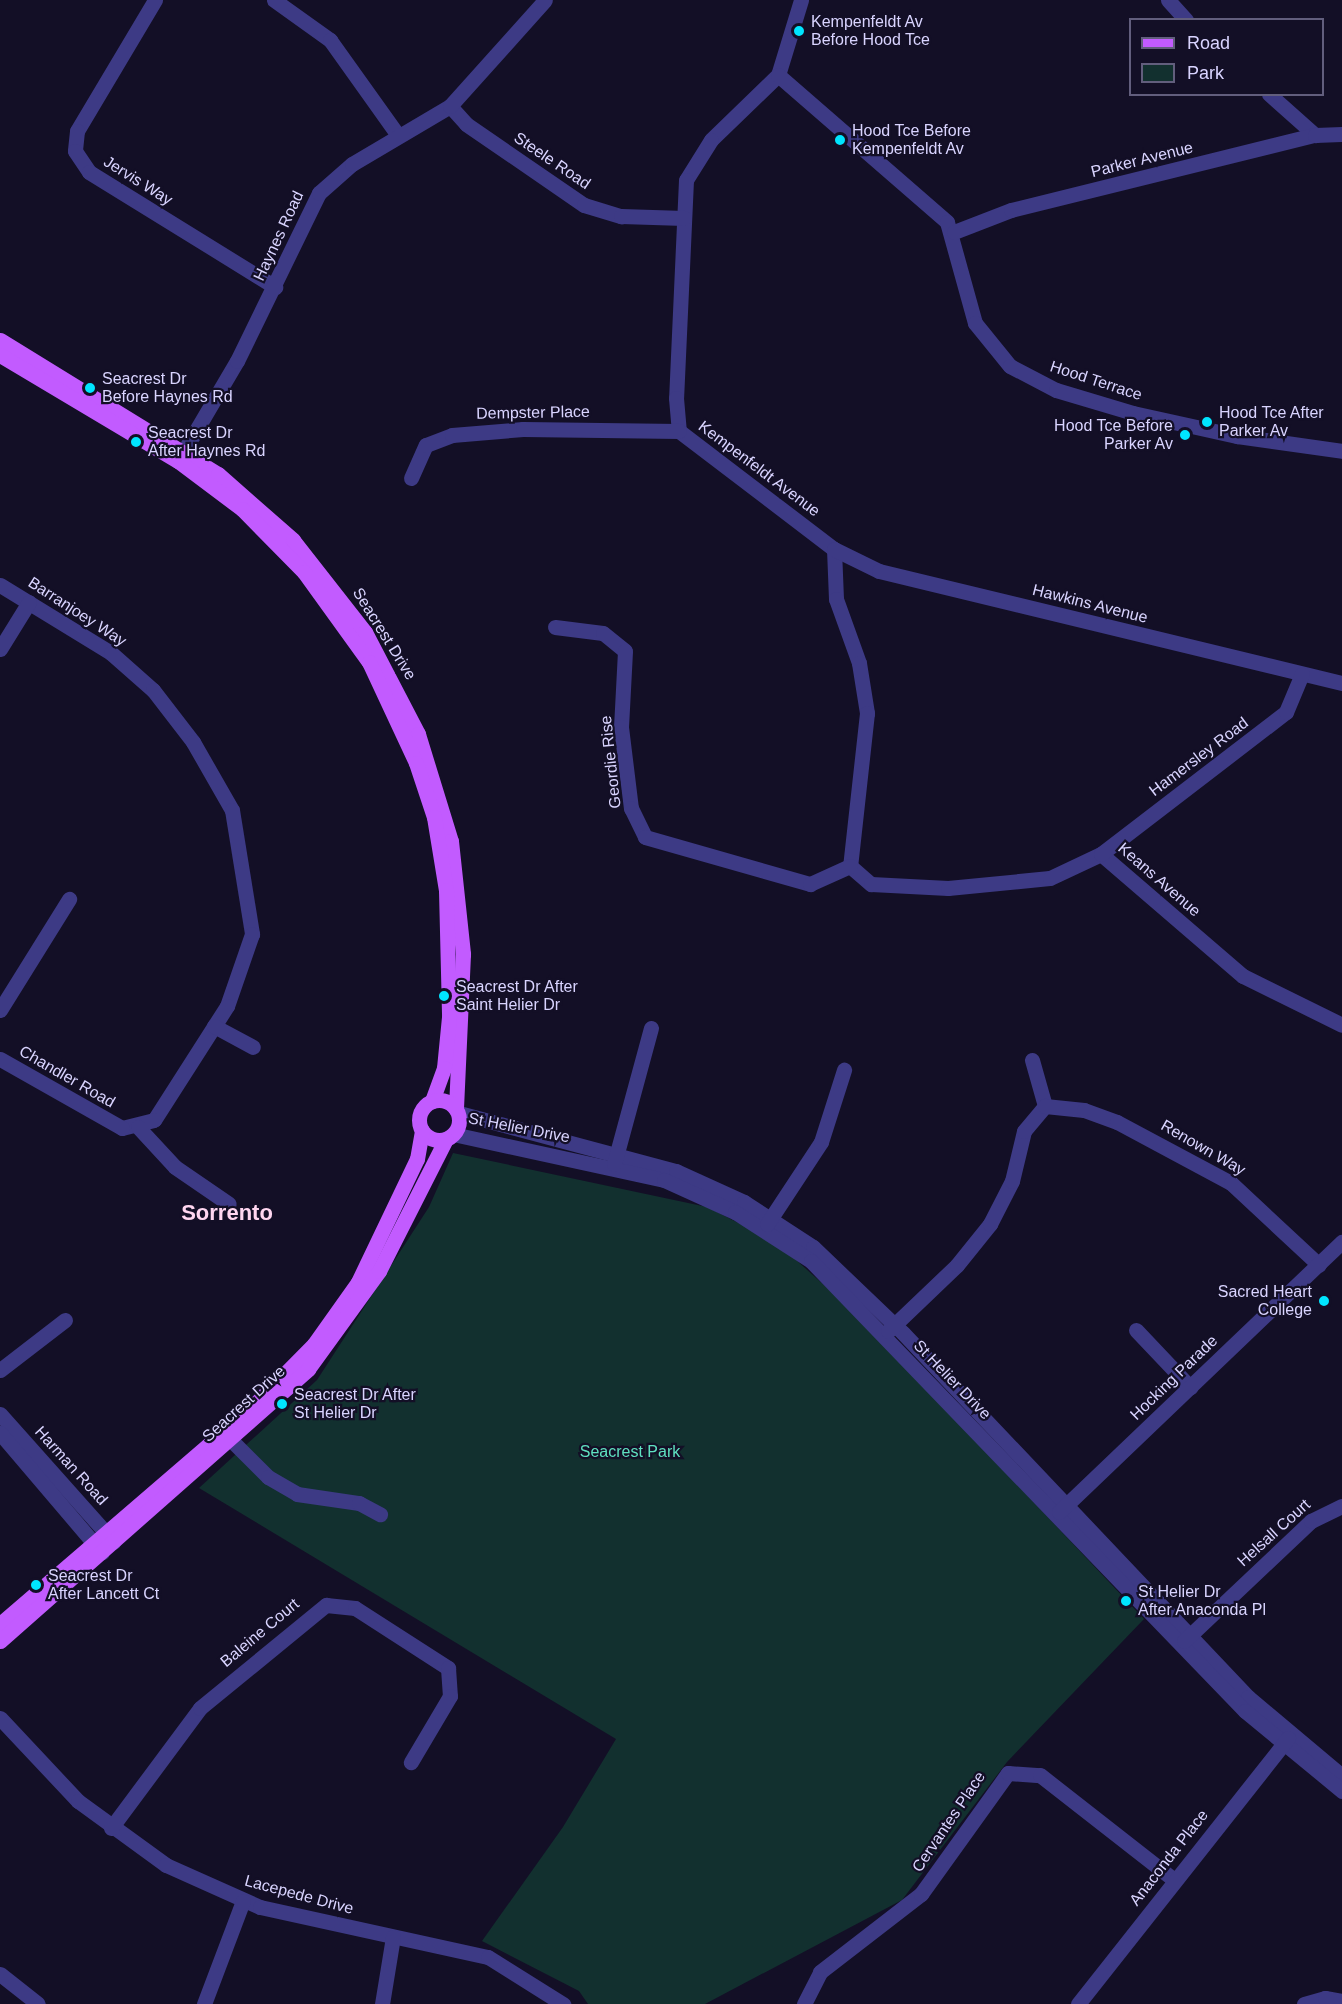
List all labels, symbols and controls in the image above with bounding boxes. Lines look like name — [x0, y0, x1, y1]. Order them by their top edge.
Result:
place label: Kempenfeldt Av Before Hood Tce — [811, 12, 930, 50]
legend — [1129, 18, 1324, 96]
marker: Kempenfeldt Av Before Hood Tce — [792, 24, 806, 38]
text: Road — [1187, 33, 1230, 53]
text: Park — [1187, 63, 1224, 83]
place label: Hood Tce Before Kempenfeldt Av — [852, 121, 971, 159]
street label: Steele Road — [510, 128, 594, 194]
marker: Hood Tce Before Kempenfeldt Av — [833, 133, 847, 147]
street label: Parker Avenue — [1088, 138, 1196, 182]
street label: Jervis Way — [100, 152, 176, 210]
street label: Haynes Road — [250, 188, 308, 284]
street label: Hood Terrace — [1047, 357, 1145, 405]
place label: Seacrest Dr Before Haynes Rd — [102, 369, 233, 407]
marker: Seacrest Dr Before Haynes Rd — [83, 381, 97, 395]
street label: Dempster Place — [476, 402, 590, 424]
place label: Hood Tce After Parker Av — [1219, 403, 1325, 441]
marker: Hood Tce After Parker Av — [1200, 415, 1214, 429]
place label: Hood Tce Before Parker Av — [1054, 416, 1173, 454]
street label: Kempenfeldt Avenue — [694, 417, 824, 521]
place label: Seacrest Dr After Haynes Rd — [148, 423, 265, 461]
marker: Hood Tce Before Parker Av — [1178, 428, 1192, 442]
marker: Seacrest Dr After Haynes Rd — [129, 435, 143, 449]
street label: Barranjoey Way — [24, 573, 130, 651]
street label: Hawkins Avenue — [1030, 580, 1150, 628]
street label: Seacrest Drive — [348, 584, 420, 684]
street label: Hamersley Road — [1146, 713, 1252, 801]
street label: Geordie Rise — [597, 715, 625, 809]
street label: Keans Avenue — [1114, 839, 1204, 921]
place label: Seacrest Dr After Saint Helier Dr — [456, 977, 579, 1015]
marker: Seacrest Dr After Saint Helier Dr — [437, 989, 451, 1003]
street label: Chandler Road — [16, 1042, 118, 1112]
street label: St Helier Drive — [467, 1109, 571, 1147]
street label: Renown Way — [1157, 1116, 1249, 1180]
district label: Sorrento — [181, 1200, 273, 1226]
place label: Sacred Heart College — [1218, 1282, 1312, 1320]
marker: Sacred Heart College — [1317, 1294, 1331, 1308]
street label: Hocking Parade — [1126, 1332, 1222, 1424]
street label: St Helier Drive — [909, 1336, 995, 1424]
street label: Seacrest Drive — [199, 1362, 289, 1446]
place label: Seacrest Dr After St Helier Dr — [294, 1385, 417, 1423]
marker: Seacrest Dr After St Helier Dr — [275, 1397, 289, 1411]
street label: Harman Road — [31, 1423, 111, 1509]
park label: Seacrest Park — [580, 1442, 680, 1462]
street label: Helsall Court — [1234, 1495, 1314, 1571]
place label: Seacrest Dr After Lancett Ct — [48, 1566, 159, 1604]
marker: Seacrest Dr After Lancett Ct — [29, 1578, 43, 1592]
place label: St Helier Dr After Anaconda Pl — [1138, 1582, 1267, 1620]
street label: Baleine Court — [217, 1594, 303, 1672]
marker: St Helier Dr After Anaconda Pl — [1119, 1594, 1133, 1608]
street label: Cervantes Place — [908, 1768, 990, 1876]
street label: Anaconda Place — [1126, 1806, 1212, 1910]
street label: Lacepede Drive — [242, 1871, 356, 1919]

